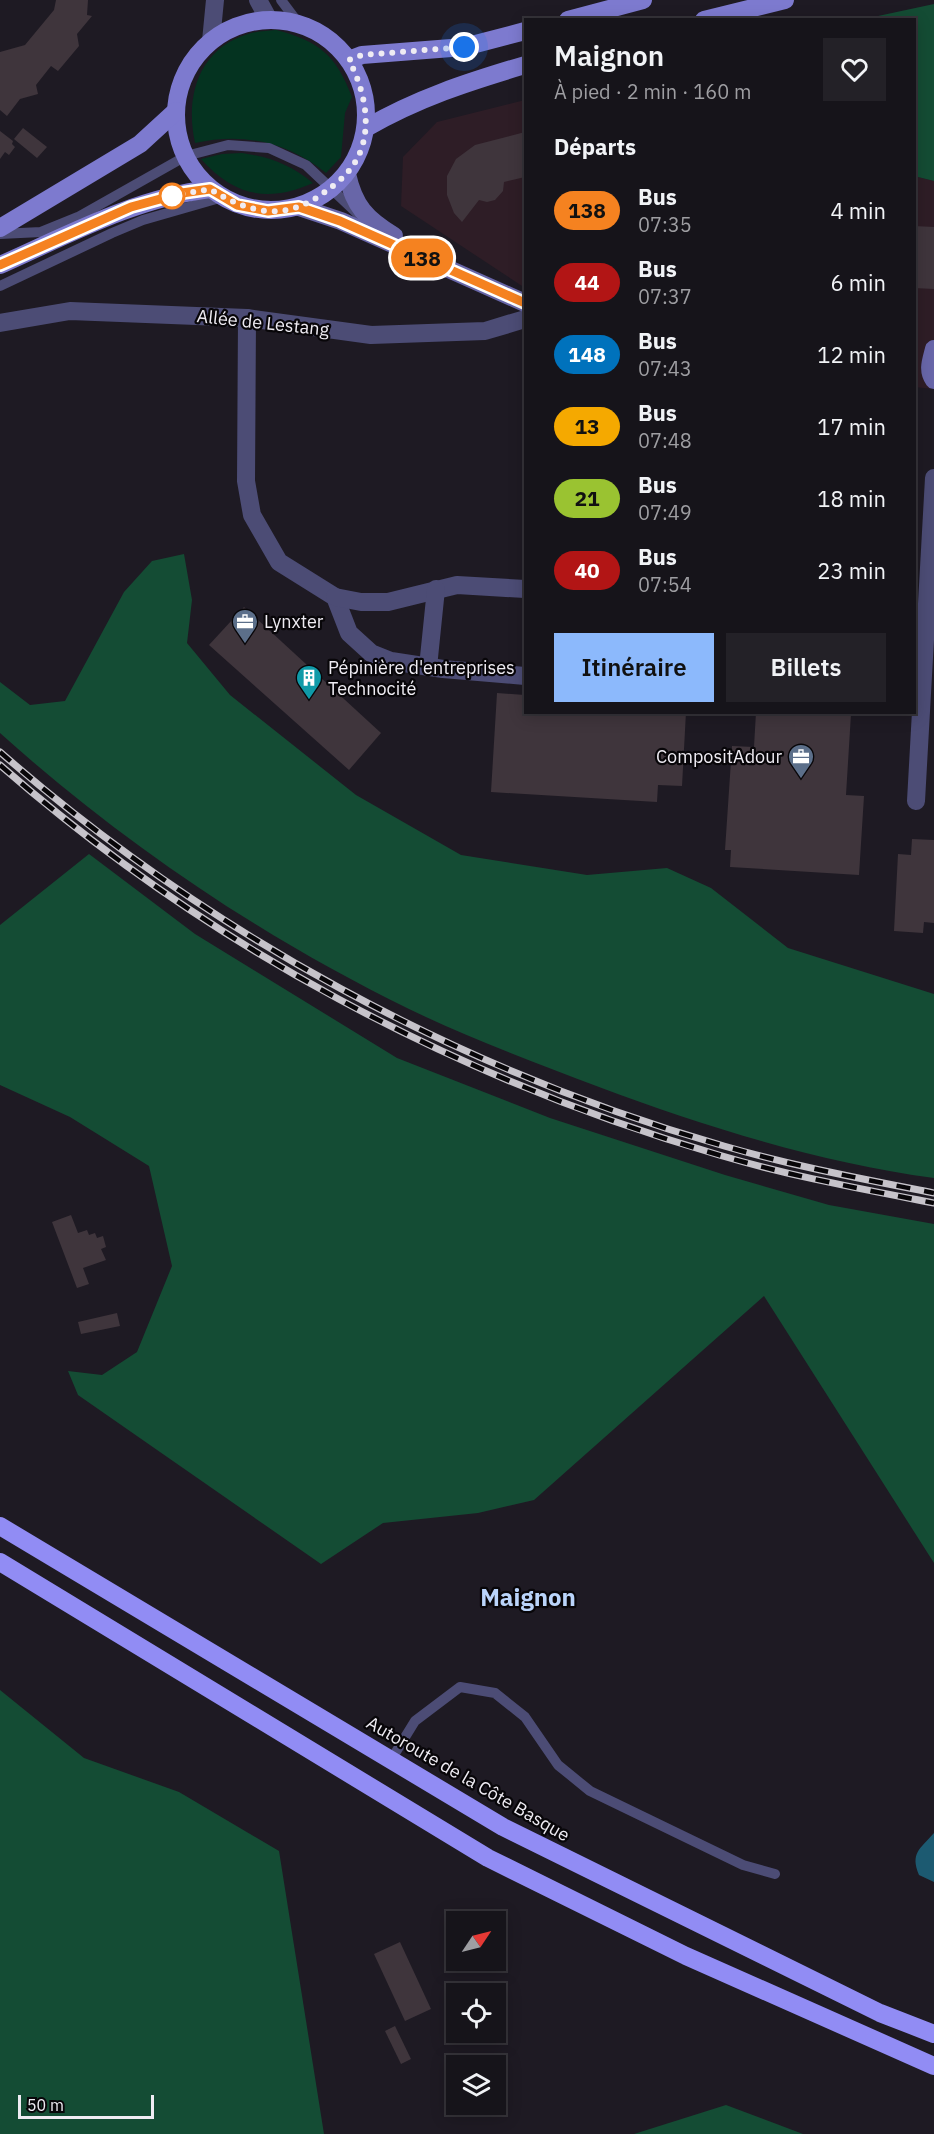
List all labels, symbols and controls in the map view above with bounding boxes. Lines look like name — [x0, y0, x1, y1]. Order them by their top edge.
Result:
your location — [449, 32, 479, 62]
text: Maignon — [554, 37, 664, 74]
button: heart — [823, 38, 886, 101]
text: À pied · 2 min · 160 m — [554, 78, 751, 105]
text: Départs — [554, 132, 636, 161]
text: Bus — [638, 182, 677, 211]
unlabelled marker — [159, 183, 185, 209]
text: 138 — [568, 196, 606, 224]
text: 4 min — [830, 196, 886, 225]
text: 07:35 — [638, 211, 692, 238]
line badge: 138 — [388, 238, 456, 278]
text: 138 — [403, 244, 441, 272]
text: Bus — [638, 254, 677, 283]
text: 44 — [574, 268, 600, 296]
text: 6 min — [830, 268, 886, 297]
text: 07:37 — [638, 283, 692, 310]
street label: Allée de Lestang — [196, 304, 331, 341]
text: Bus — [638, 326, 677, 355]
text: 148 — [568, 340, 606, 368]
text: 12 min — [817, 340, 886, 369]
text: 07:43 — [638, 355, 692, 382]
text: Bus — [638, 398, 677, 427]
text: 13 — [574, 412, 600, 440]
text: 17 min — [817, 412, 886, 441]
text: 07:48 — [638, 427, 692, 454]
text: Bus — [638, 470, 677, 499]
text: 21 — [574, 484, 600, 512]
text: 18 min — [817, 484, 886, 513]
text: 07:49 — [638, 499, 692, 526]
text: Bus — [638, 542, 677, 571]
text: 40 — [574, 556, 600, 584]
text: 23 min — [817, 556, 886, 585]
text: 07:54 — [638, 571, 692, 598]
office icon: Lynxter — [230, 607, 260, 645]
place label: Lynxter — [264, 610, 324, 633]
button: Itinéraire — [554, 633, 714, 702]
button: Billets — [726, 633, 886, 702]
place label: Pépinière d'entreprises Technocité — [328, 656, 515, 700]
building icon: Pépinière d'entreprises Technocité — [294, 663, 324, 701]
office icon: CompositAdour — [786, 742, 816, 780]
place label: CompositAdour — [656, 745, 782, 768]
district label: Maignon — [480, 1581, 576, 1613]
street label: Autoroute de la Côte Basque — [363, 1711, 574, 1846]
north arrow — [446, 1911, 506, 1971]
map controls — [446, 1911, 506, 2115]
button: locate — [446, 1983, 506, 2043]
button: layers — [446, 2055, 506, 2115]
scale bar — [18, 2092, 154, 2120]
text: 50 m — [27, 2095, 64, 2115]

